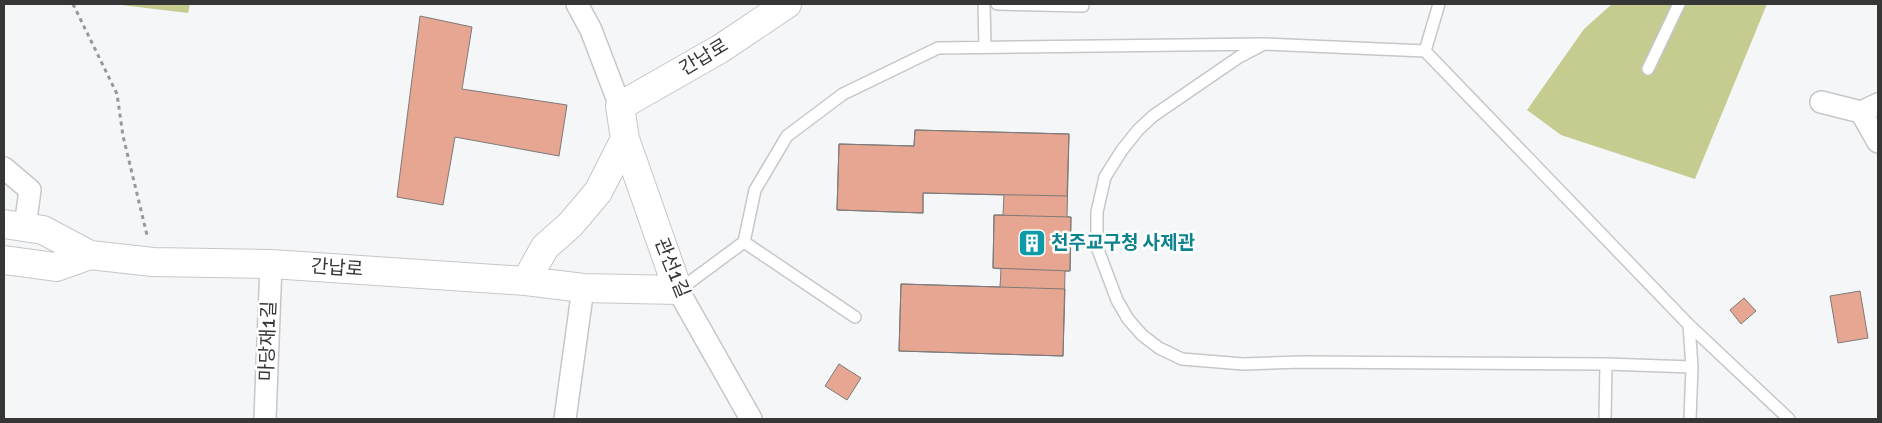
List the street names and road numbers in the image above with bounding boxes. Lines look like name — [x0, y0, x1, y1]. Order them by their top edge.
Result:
street label: 간납로 — [675, 33, 733, 81]
street label: 관선1길 — [649, 234, 695, 302]
street label: 간납로 — [310, 254, 364, 282]
street label: 마당재1길 — [255, 301, 281, 381]

